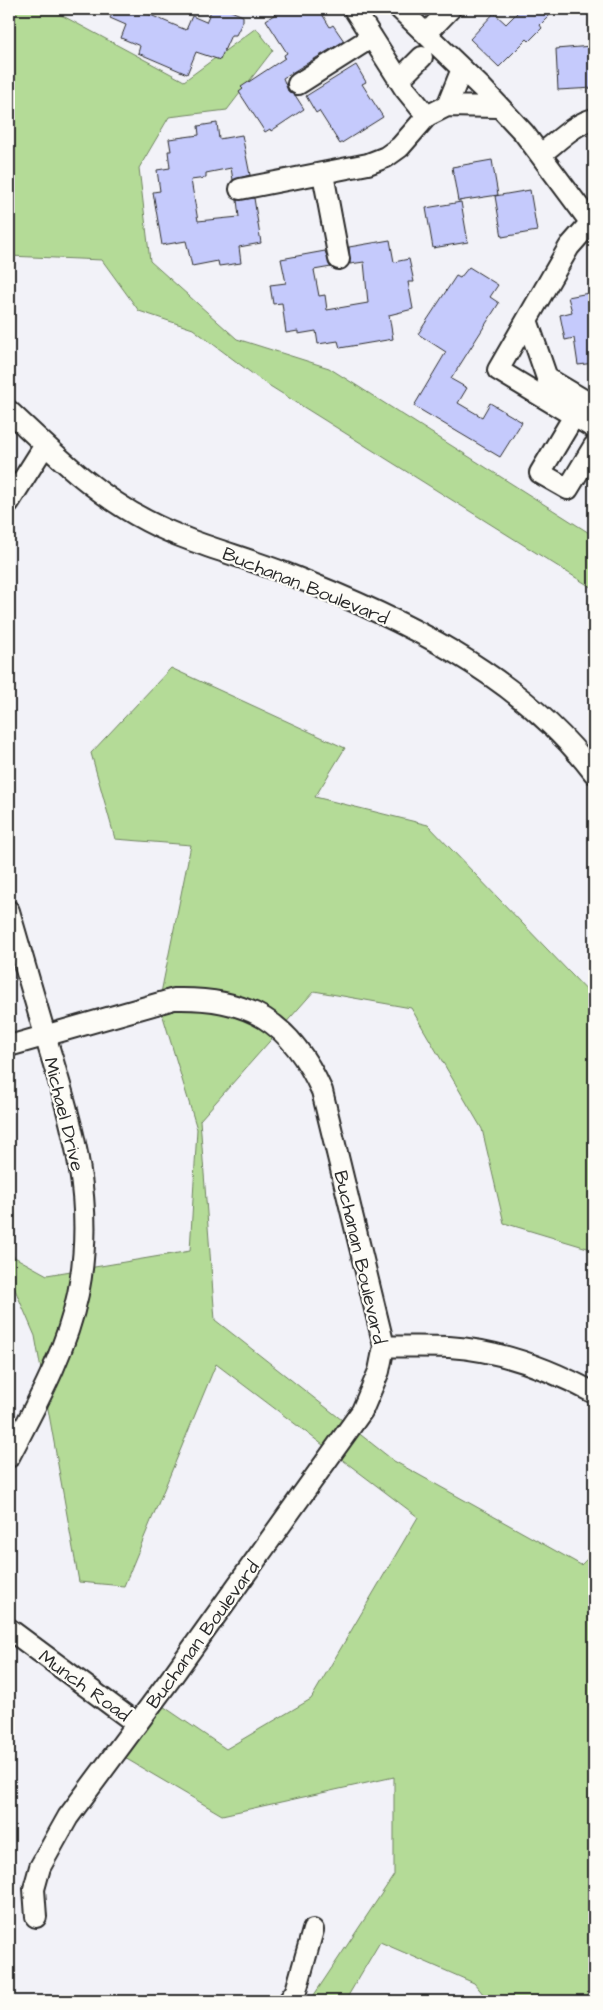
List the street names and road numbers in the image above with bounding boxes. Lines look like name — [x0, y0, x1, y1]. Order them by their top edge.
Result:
street label: Buchanan Boulevard — [218, 541, 393, 632]
street label: Michael Drive — [36, 1055, 91, 1174]
street label: Buchanan Boulevard — [326, 1168, 393, 1347]
street label: Buchanan Boulevard — [140, 1555, 266, 1715]
street label: Munch Road — [33, 1644, 136, 1729]

